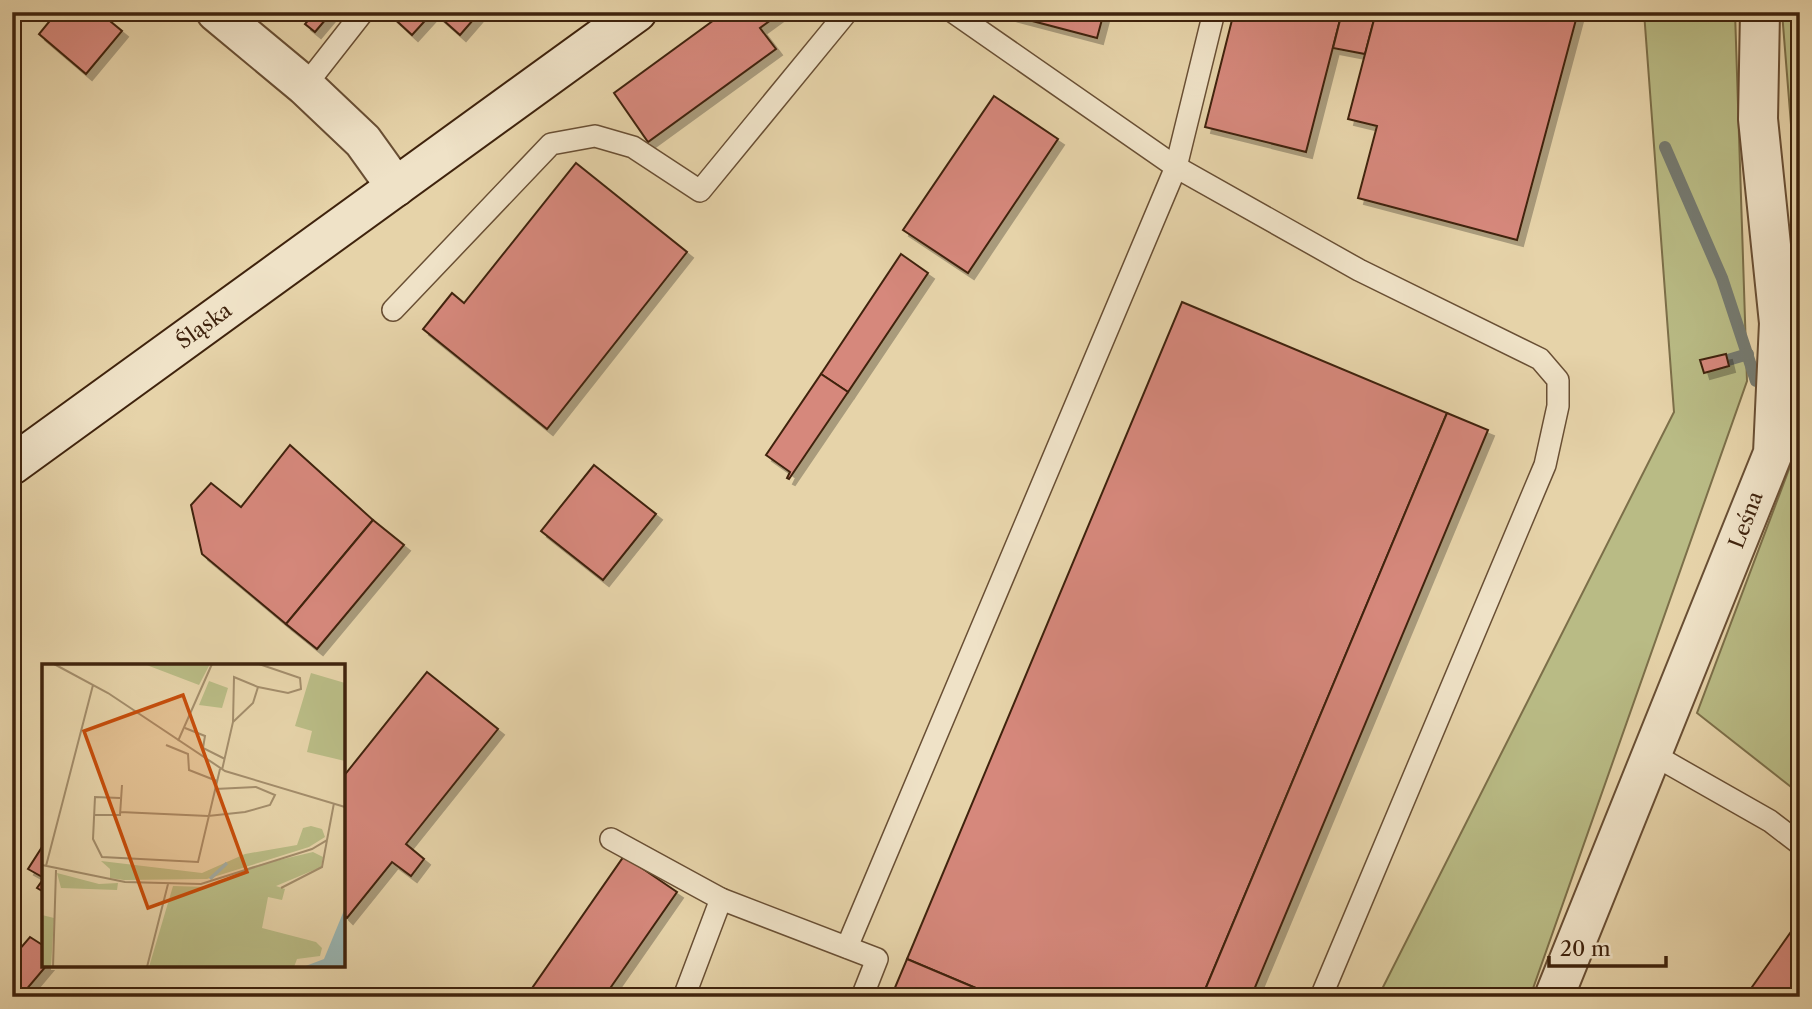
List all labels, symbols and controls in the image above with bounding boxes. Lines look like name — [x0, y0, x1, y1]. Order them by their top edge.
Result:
street label: Śląska — [171, 297, 237, 354]
street label: Leśna — [1723, 487, 1768, 552]
inset map — [42, 664, 345, 967]
scale bar — [1549, 925, 1667, 969]
text: 20 m — [1560, 936, 1611, 961]

